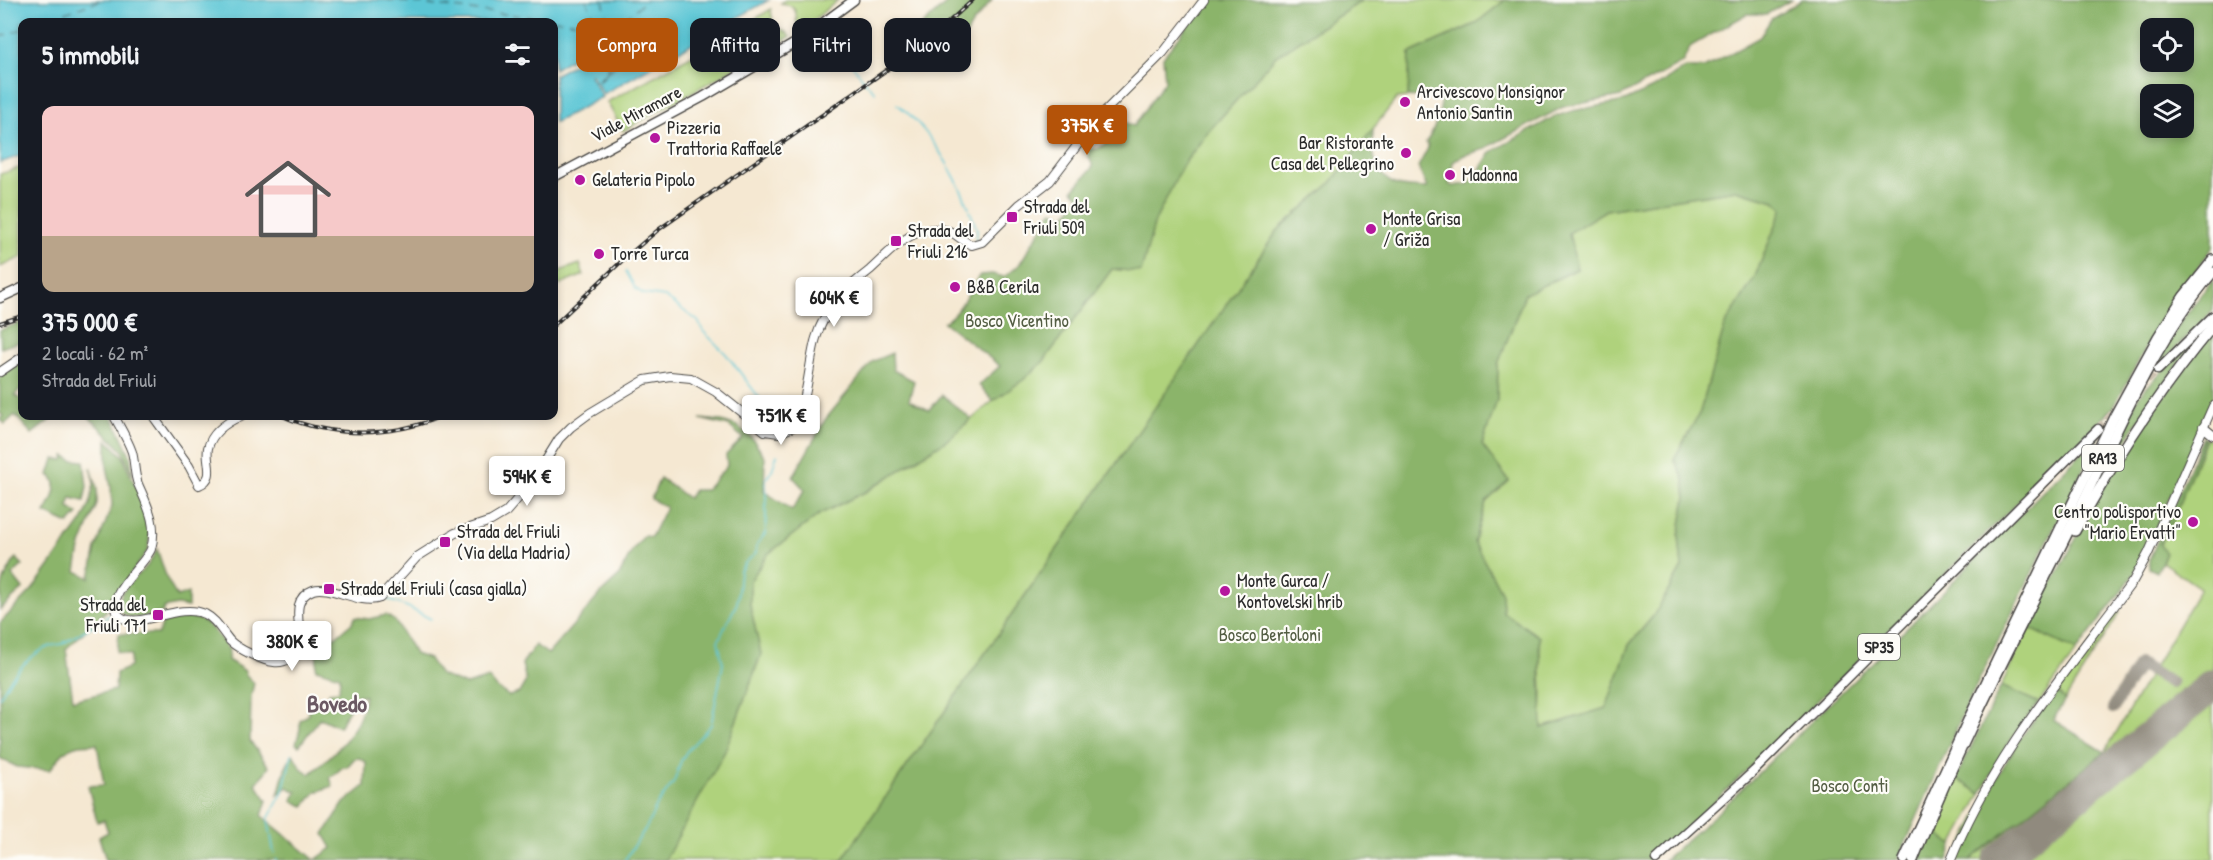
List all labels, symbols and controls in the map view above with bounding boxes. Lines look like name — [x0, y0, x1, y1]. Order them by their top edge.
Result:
chip: Compra — [576, 18, 678, 72]
chip: Affitta — [690, 18, 780, 72]
chip: Filtri — [792, 18, 872, 72]
chip: Nuovo — [884, 18, 971, 72]
map controls — [2140, 18, 2194, 138]
button: locate — [2140, 18, 2194, 72]
text: 5 immobili — [42, 37, 140, 72]
icon: filters — [501, 38, 534, 71]
street label: Viale Miramare — [586, 79, 686, 148]
place label: Arcivescovo Monsignor Antonio Santin — [1417, 79, 1565, 125]
button: layers — [2140, 84, 2194, 138]
marker: Arcivescovo Monsignor Antonio Santin — [1398, 95, 1412, 109]
pin: 375K € — [1038, 105, 1136, 156]
text: 375K € — [1061, 111, 1113, 138]
place label: Pizzeria Trattoria Raffaele — [667, 115, 782, 161]
place label: Bar Ristorante Casa del Pellegrino — [1271, 130, 1394, 176]
marker: Pizzeria Trattoria Raffaele — [648, 131, 662, 145]
icon: home — [234, 145, 342, 253]
marker: Bar Ristorante Casa del Pellegrino — [1399, 146, 1413, 160]
place label: Madonna — [1462, 162, 1517, 187]
place label: Gelateria Pipolo — [592, 167, 695, 192]
marker: Madonna — [1443, 168, 1457, 182]
marker: Gelateria Pipolo — [573, 173, 587, 187]
place label: Strada del Friuli 509 — [1023, 194, 1090, 240]
place label: Monte Grisa / Griža — [1383, 206, 1460, 252]
marker: Strada del Friuli 509 — [1005, 210, 1019, 224]
place label: Strada del Friuli 216 — [907, 218, 974, 264]
marker: Monte Grisa / Griža — [1364, 222, 1378, 236]
marker: Strada del Friuli 216 — [889, 234, 903, 248]
place label: Torre Turca — [611, 241, 688, 266]
marker: Torre Turca — [592, 247, 606, 261]
place label: B&B Cerila — [967, 274, 1039, 299]
pin: 604K € — [785, 277, 883, 328]
marker: B&B Cerila — [948, 280, 962, 294]
text: 604K € — [809, 283, 859, 310]
text: 375 000 € — [42, 304, 137, 339]
park label: Bosco Vicentino — [965, 308, 1069, 333]
text: 2 locali · 62 m² — [42, 339, 148, 366]
text: Strada del Friuli — [42, 366, 157, 393]
pin: 751K € — [732, 395, 830, 446]
text: 751K € — [756, 401, 806, 428]
road number: RA13 — [2082, 445, 2124, 471]
pin: 594K € — [478, 456, 576, 507]
text: 594K € — [503, 462, 551, 489]
place label: Centro polisportivo "Mario Ervatti" — [2054, 499, 2181, 545]
marker: Centro polisportivo "Mario Ervatti" — [2186, 515, 2200, 529]
place label: Strada del Friuli (Via della Madria) — [457, 519, 571, 565]
marker: Strada del Friuli (Via della Madria) — [438, 535, 452, 549]
place label: Monte Gurca / Kontovelski hrib — [1237, 568, 1343, 614]
place label: Strada del Friuli (casa gialla) — [341, 576, 527, 601]
marker: Strada del Friuli (casa gialla) — [322, 582, 336, 596]
marker: Monte Gurca / Kontovelski hrib — [1218, 584, 1232, 598]
place label: Strada del Friuli 171 — [80, 592, 146, 638]
marker: Strada del Friuli 171 — [151, 608, 165, 622]
pin: 380K € — [243, 621, 341, 672]
park label: Bosco Bertoloni — [1219, 622, 1321, 647]
text: 380K € — [266, 627, 318, 654]
road number: SP35 — [1858, 634, 1900, 660]
district label: Bovedo — [307, 687, 367, 719]
park label: Bosco Conti — [1811, 773, 1889, 798]

